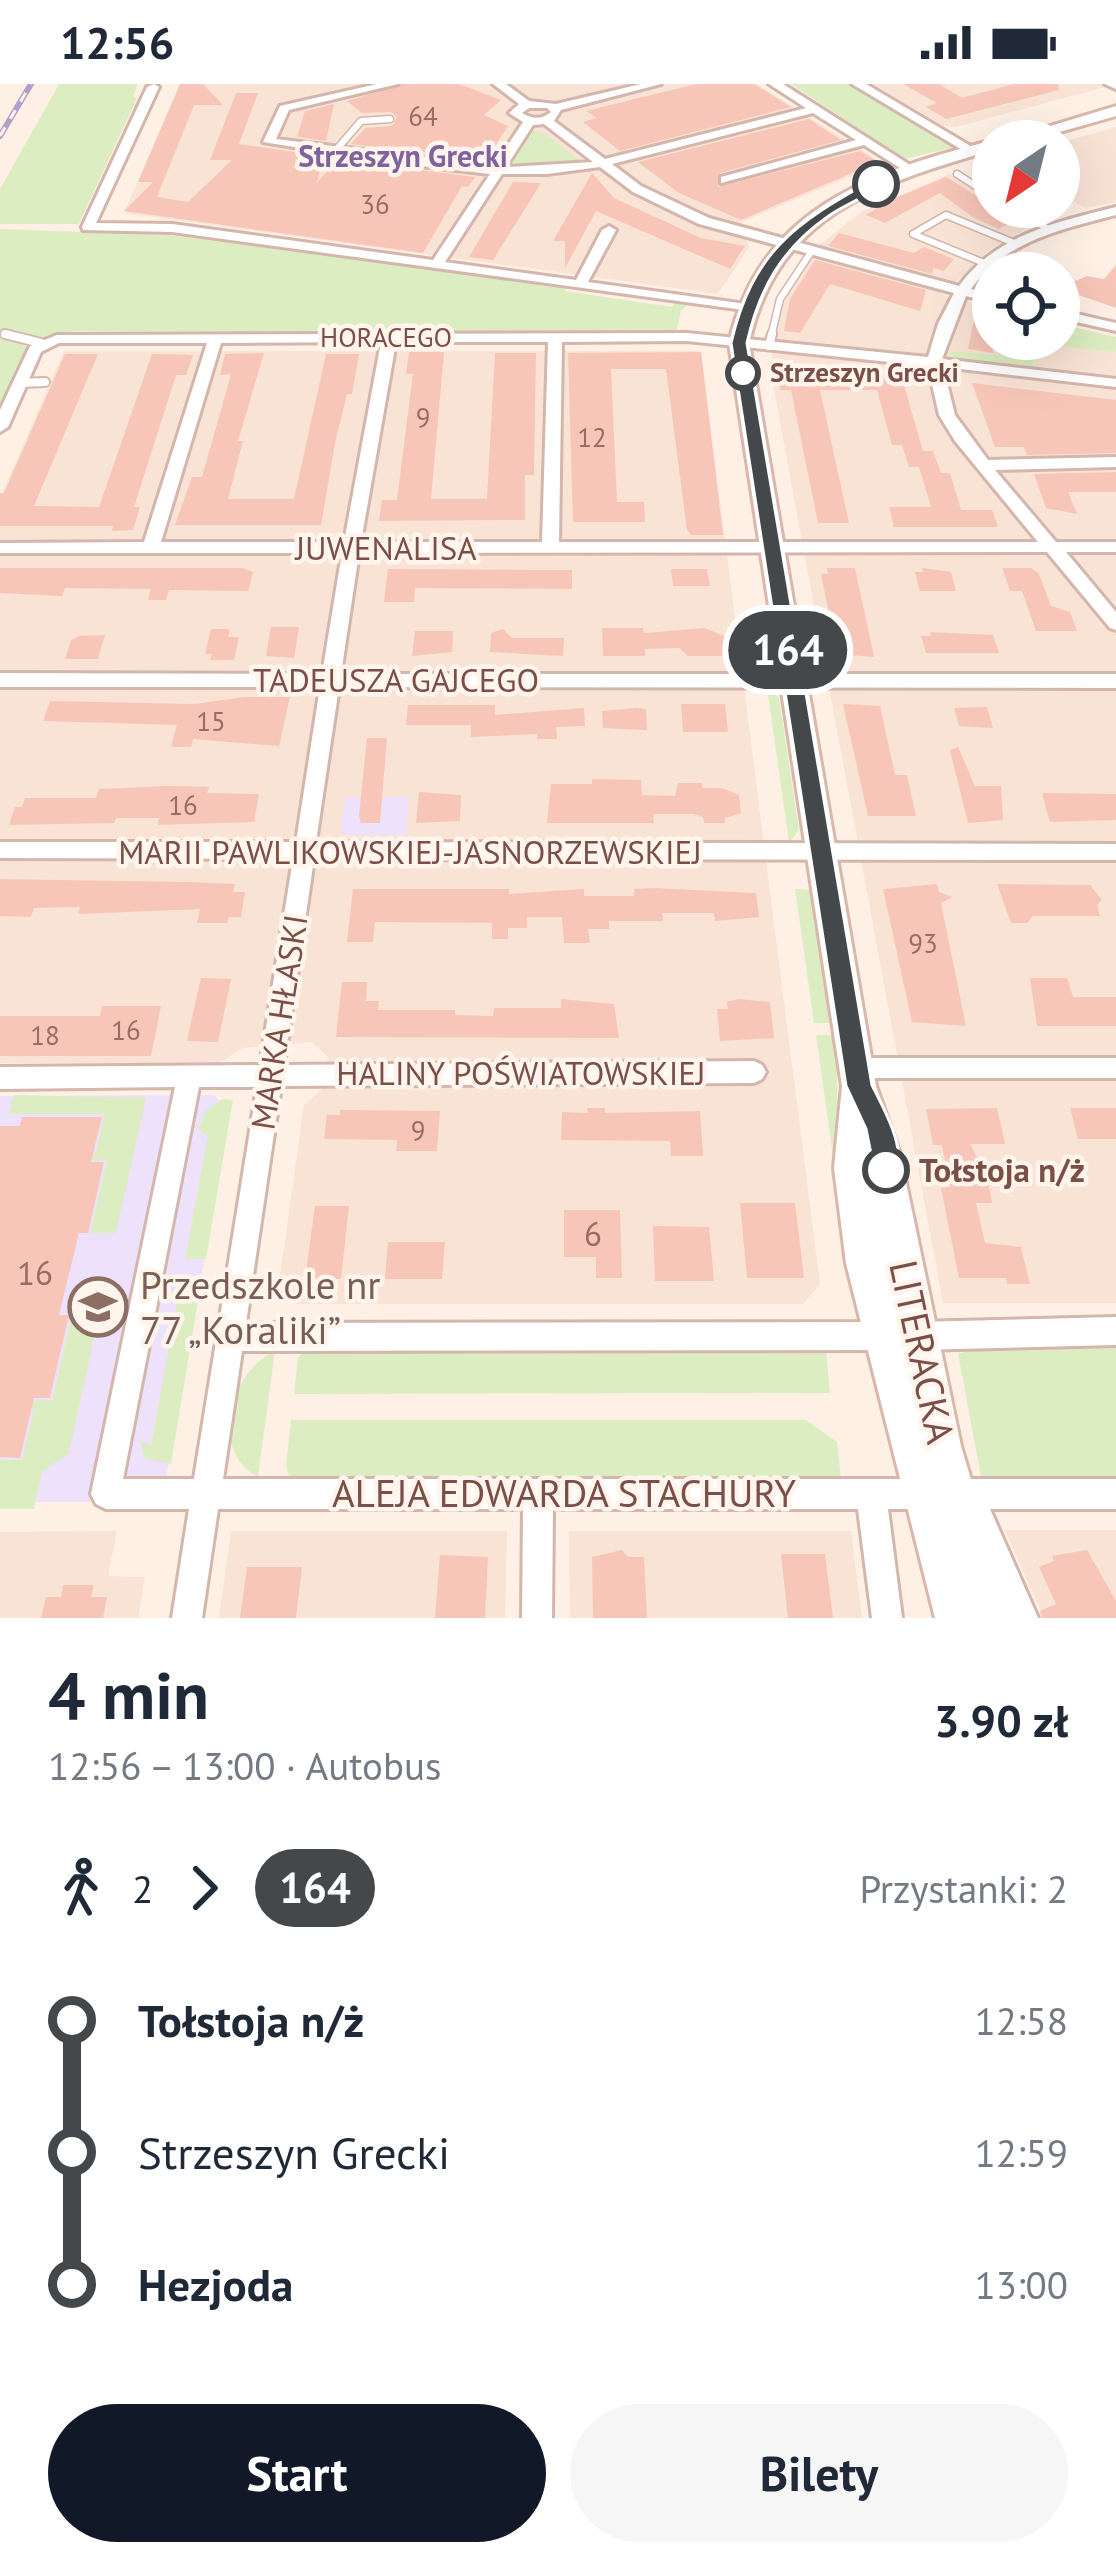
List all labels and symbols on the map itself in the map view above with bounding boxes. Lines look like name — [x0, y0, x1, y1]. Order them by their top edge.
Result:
house number: 64 — [408, 99, 438, 133]
north arrow — [972, 120, 1080, 228]
district label: Strzeszyn Grecki — [298, 136, 508, 175]
unlabelled marker — [854, 162, 898, 206]
house number: 36 — [360, 187, 390, 221]
street label: HORACEGO — [320, 320, 452, 354]
place label: Strzeszyn Grecki — [770, 355, 959, 389]
marker: Strzeszyn Grecki — [727, 357, 759, 389]
house number: 9 — [416, 400, 430, 434]
house number: 12 — [577, 420, 607, 454]
street label: JUWENALISA — [293, 526, 477, 569]
line badge: 164 — [719, 611, 857, 689]
street label: TADEUSZA GAJCEGO — [253, 658, 539, 701]
house number: 15 — [196, 704, 226, 738]
house number: 16 — [168, 788, 198, 822]
street label: MARII PAWLIKOWSKIEJ-JASNORZEWSKIEJ — [118, 830, 702, 873]
street label: MARKA HŁASKI — [240, 911, 317, 1132]
house number: 93 — [908, 926, 938, 960]
house number: 16 — [111, 1013, 141, 1047]
house number: 18 — [30, 1018, 60, 1052]
street label: HALINY POŚWIATOWSKIEJ — [336, 1051, 706, 1094]
house number: 9 — [411, 1113, 425, 1147]
marker: Tołstoja n/ż — [864, 1148, 908, 1192]
place label: Tołstoja n/ż — [919, 1148, 1085, 1191]
house number: 6 — [584, 1212, 602, 1255]
house number: 16 — [17, 1251, 53, 1294]
street label: LITERACKA — [878, 1256, 967, 1448]
place label: Przedszkole nr 77 „Koraliki” — [140, 1259, 380, 1355]
school or university icon: Przedszkole nr 77 „Koraliki” — [67, 1276, 129, 1338]
street label: ALEJA EDWARDA STACHURY — [332, 1467, 796, 1518]

